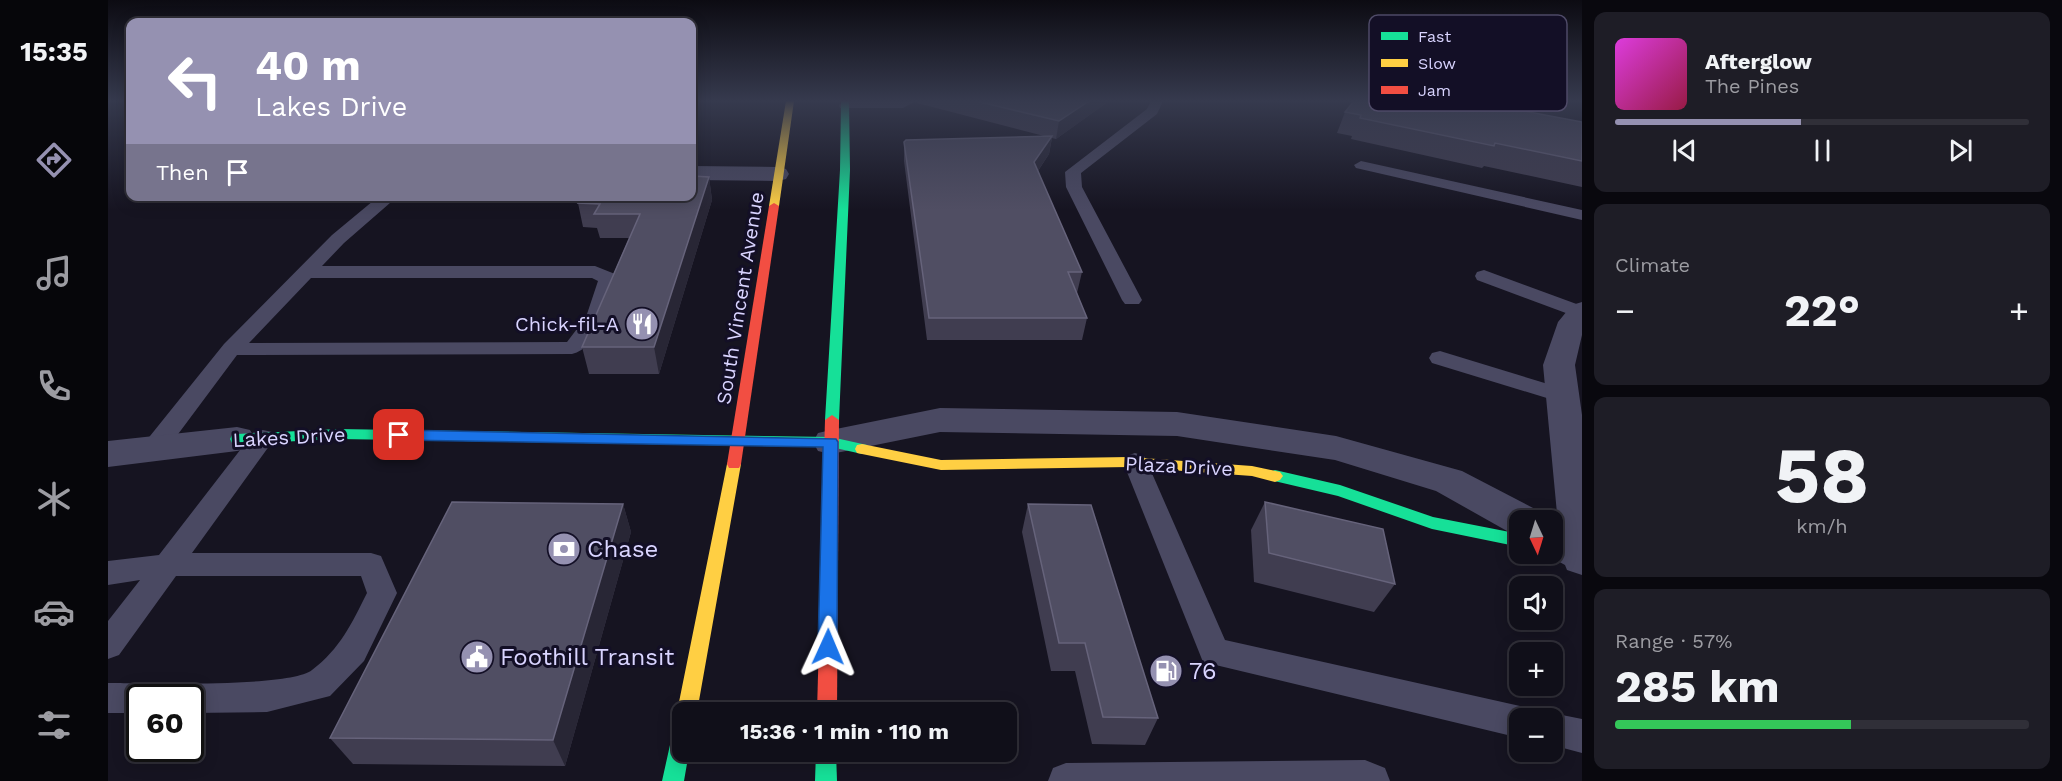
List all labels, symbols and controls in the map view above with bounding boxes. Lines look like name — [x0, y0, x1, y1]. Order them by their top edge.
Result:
legend — [1369, 15, 1567, 111]
text: Fast — [1418, 27, 1451, 46]
text: 15:35 — [20, 36, 88, 68]
text: 40 m — [255, 41, 361, 90]
icon: left — [156, 42, 234, 120]
text: Afterglow — [1705, 49, 1812, 74]
text: Slow — [1418, 54, 1456, 73]
text: The Pines — [1705, 74, 1799, 98]
text: Jam — [1418, 81, 1451, 100]
text: Lakes Drive — [255, 91, 407, 123]
icon: previous — [1668, 134, 1701, 167]
icon: pause — [1806, 134, 1839, 167]
icon: next — [1944, 134, 1977, 167]
icon: directions — [33, 139, 75, 181]
icon: arrive — [221, 156, 254, 189]
text: Then — [156, 160, 209, 185]
street label: South Vincent Avenue — [711, 190, 769, 406]
icon: music — [33, 252, 75, 294]
text: Climate — [1615, 253, 1690, 277]
text: 22° — [1784, 284, 1860, 337]
text: − — [1615, 291, 1635, 330]
text: + — [2009, 291, 2029, 330]
restaurant icon: Chick-fil-A — [624, 306, 660, 342]
place label: Chick-fil-A — [515, 312, 619, 336]
icon: phone — [33, 365, 75, 407]
pin — [373, 409, 424, 460]
icon: arrive — [382, 418, 415, 451]
street label: Lakes Drive — [232, 422, 346, 452]
text: 58 — [1775, 429, 1869, 521]
street label: Plaza Drive — [1125, 451, 1233, 481]
icon: climate — [33, 478, 75, 520]
north arrow — [1509, 510, 1563, 564]
map controls — [1509, 510, 1563, 762]
text: km/h — [1796, 514, 1848, 538]
bank icon: Chase — [546, 531, 582, 567]
place label: Chase — [587, 535, 658, 563]
button: sound — [1509, 576, 1563, 630]
icon: car — [33, 591, 75, 633]
position arrow — [796, 615, 860, 679]
text: Range · 57% — [1615, 629, 1732, 653]
public building icon: Foothill Transit — [459, 639, 495, 675]
button: + — [1509, 642, 1563, 696]
place label: Foothill Transit — [500, 643, 674, 671]
fuel station icon: 76 — [1148, 653, 1184, 689]
place label: 76 — [1189, 657, 1217, 685]
text: 285 km — [1615, 660, 1779, 713]
speed limit sign: 60 — [126, 684, 204, 762]
icon: filters — [33, 704, 75, 746]
button: − — [1509, 708, 1563, 762]
text: 15:36 · 1 min · 110 m — [740, 719, 949, 744]

